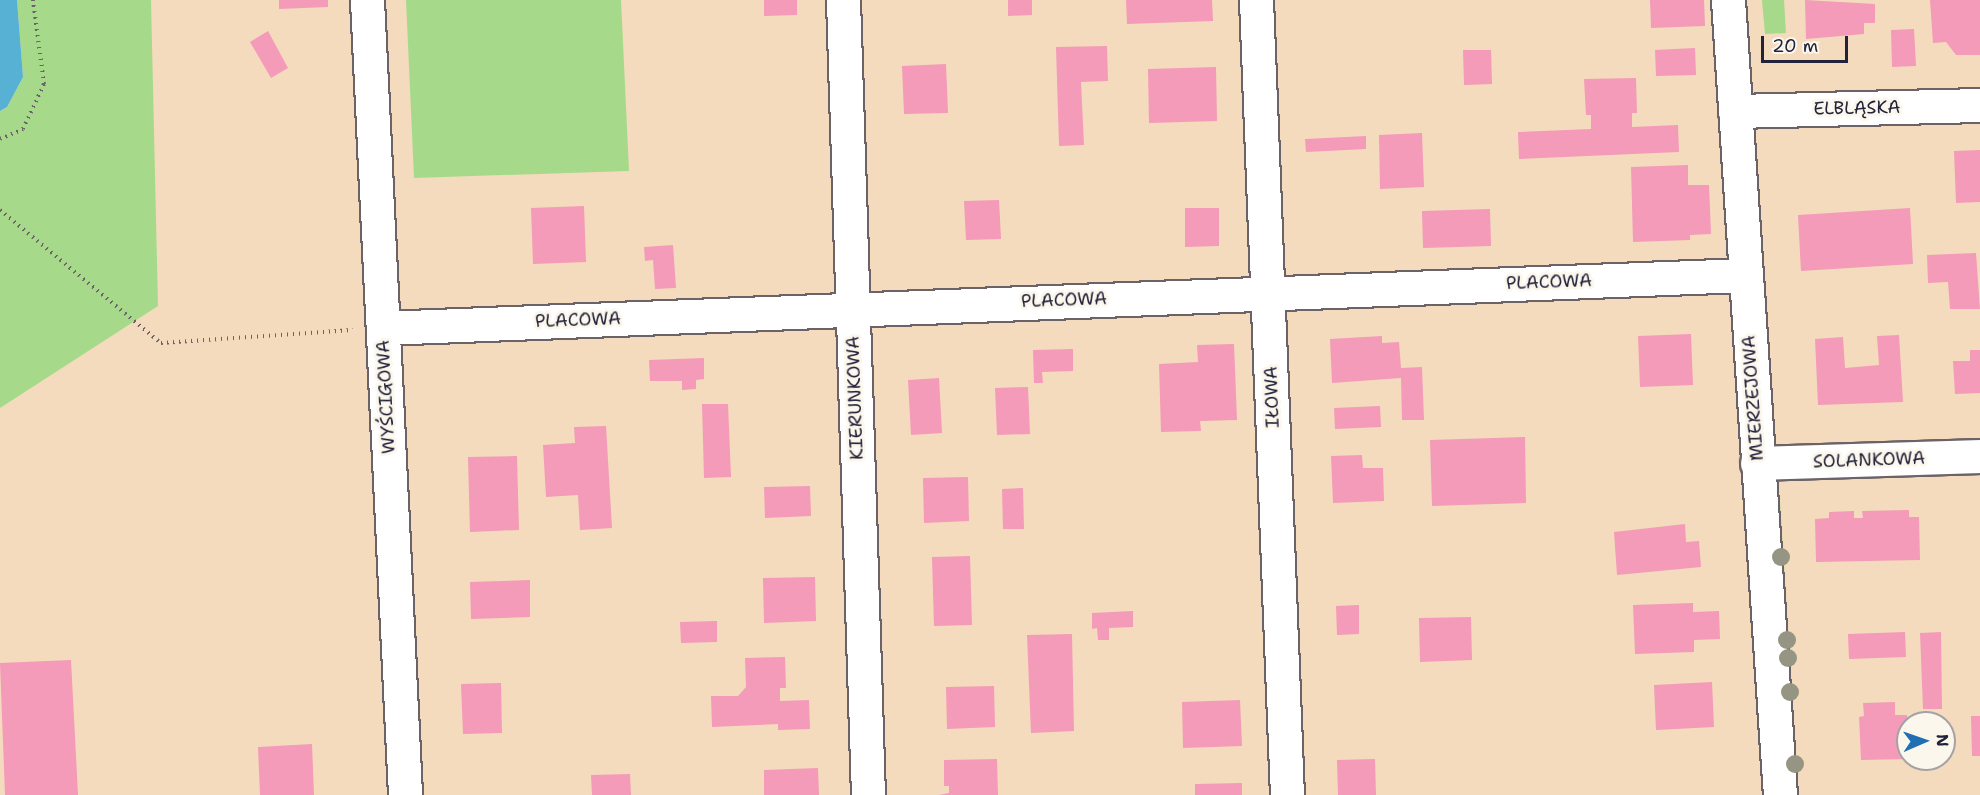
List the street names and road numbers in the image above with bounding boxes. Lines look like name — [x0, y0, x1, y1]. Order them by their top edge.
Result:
street label: ELBLĄSKA — [1813, 96, 1901, 120]
street label: PLACOWA — [1506, 270, 1592, 294]
street label: PLACOWA — [1021, 288, 1107, 312]
street label: PLACOWA — [535, 308, 621, 332]
street label: MIERZEJOWA — [1738, 334, 1768, 462]
street label: KIERUNKOWA — [842, 336, 868, 460]
street label: WYŚCIGOWA — [372, 340, 400, 454]
street label: IŁOWA — [1260, 366, 1284, 428]
street label: SOLANKOWA — [1813, 447, 1925, 473]

